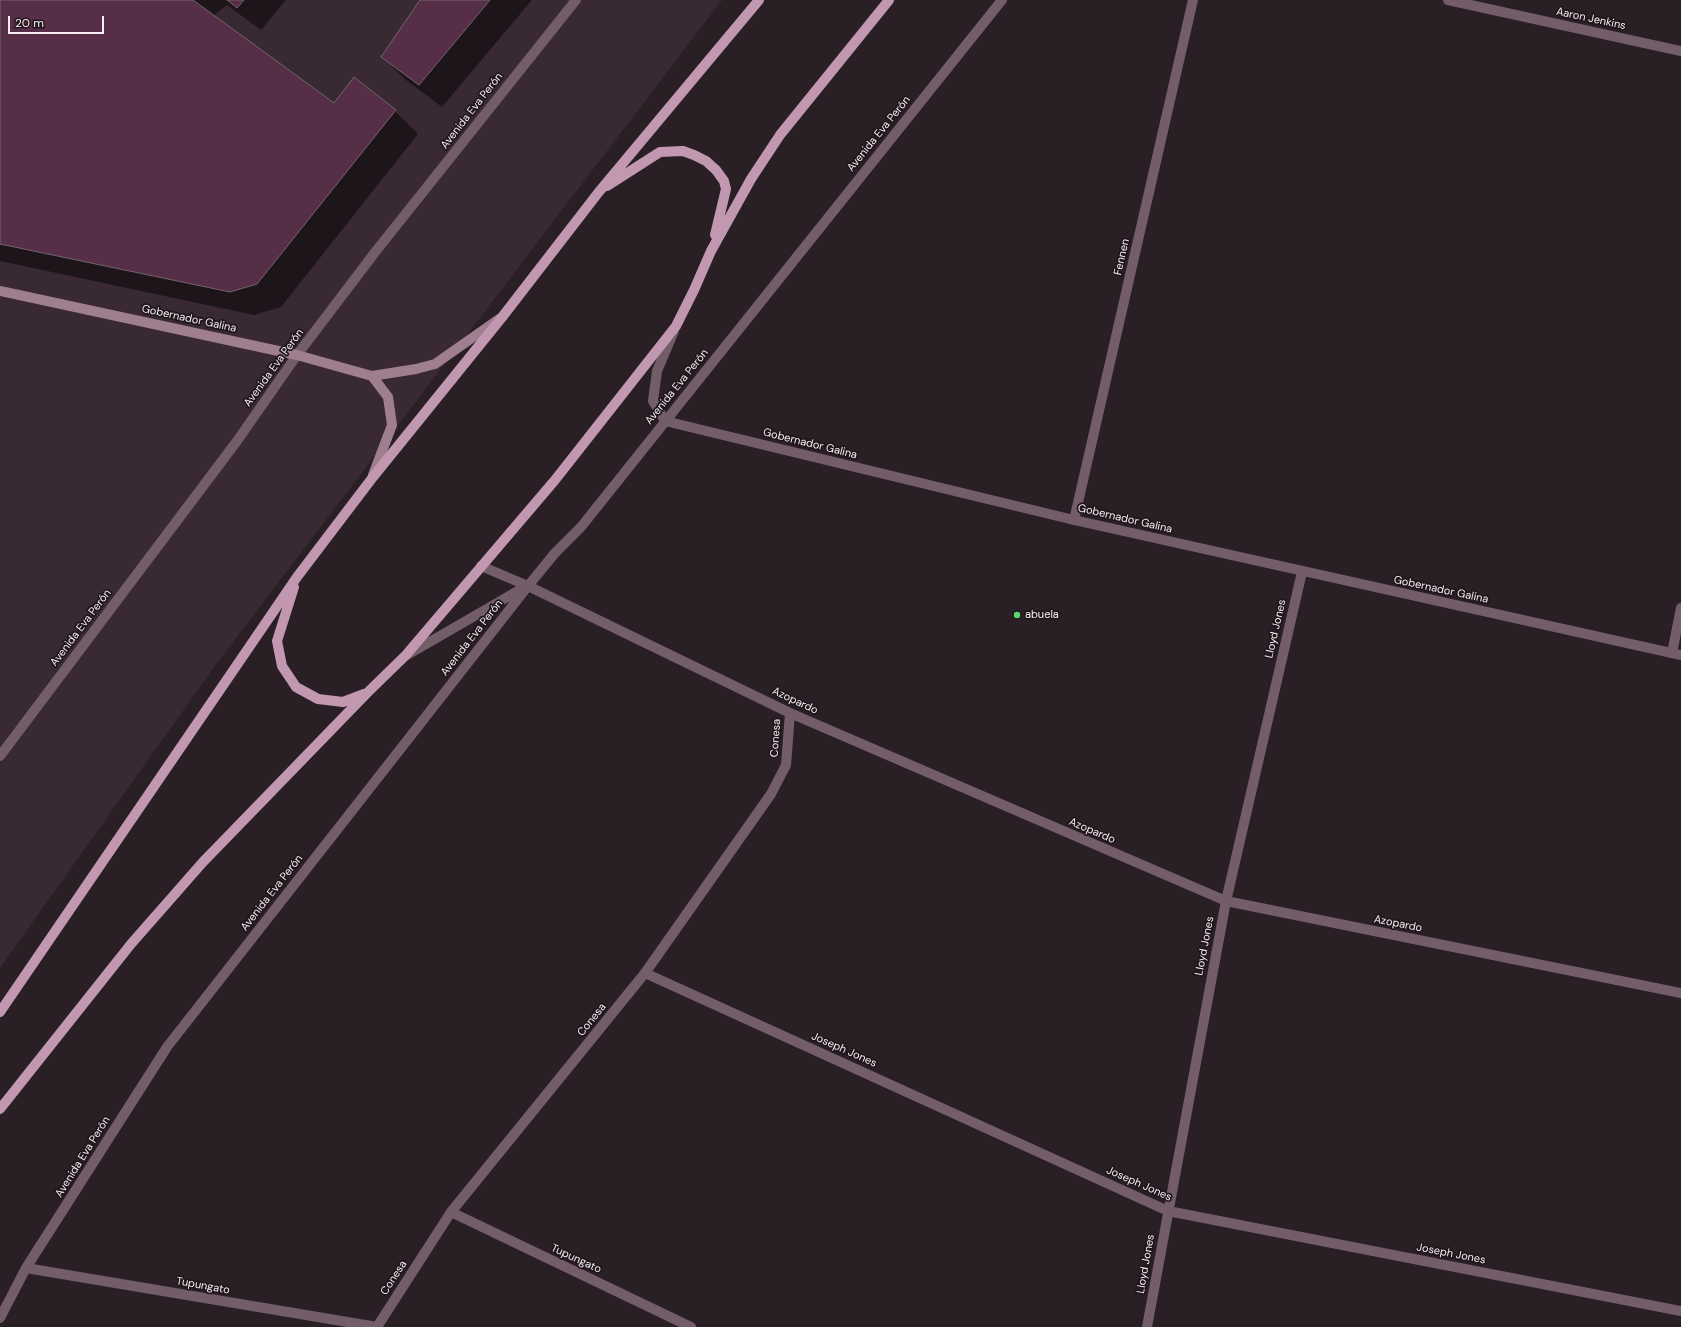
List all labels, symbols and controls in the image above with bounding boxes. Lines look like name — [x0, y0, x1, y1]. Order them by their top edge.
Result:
street label: Aaron Jenkins — [1555, 5, 1627, 33]
scale bar — [10, 8, 106, 34]
text: 20 m — [15, 15, 44, 31]
street label: Avenida Eva Perón — [438, 70, 506, 152]
street label: Avenida Eva Perón — [845, 94, 913, 174]
street label: Fennen — [1111, 237, 1133, 277]
street label: Gobernador Galina — [140, 303, 238, 335]
street label: Avenida Eva Perón — [241, 327, 307, 409]
street label: Avenida Eva Perón — [643, 347, 711, 427]
street label: Gobernador Galina — [762, 426, 858, 462]
street label: Gobernador Galina — [1077, 502, 1173, 536]
street label: Gobernador Galina — [1392, 574, 1490, 606]
street label: Avenida Eva Perón — [48, 587, 114, 669]
street label: Avenida Eva Perón — [438, 597, 506, 679]
street label: Lloyd Jones — [1263, 598, 1289, 660]
place label: abuela — [1025, 608, 1059, 622]
marker: abuela — [1012, 610, 1022, 620]
street label: Azopardo — [770, 685, 820, 717]
street label: Conesa — [768, 718, 784, 758]
street label: Azopardo — [1067, 815, 1117, 847]
street label: Avenida Eva Perón — [238, 852, 306, 934]
street label: Azopardo — [1373, 913, 1423, 935]
street label: Lloyd Jones — [1193, 915, 1217, 977]
street label: Conesa — [575, 1001, 609, 1039]
street label: Joseph Jones — [809, 1030, 879, 1070]
street label: Avenida Eva Perón — [53, 1114, 113, 1200]
street label: Joseph Jones — [1104, 1164, 1174, 1204]
street label: Lloyd Jones — [1134, 1233, 1158, 1295]
street label: Joseph Jones — [1415, 1241, 1487, 1267]
street label: Tupungato — [549, 1242, 603, 1276]
street label: Conesa — [378, 1258, 410, 1298]
street label: Tupungato — [175, 1275, 231, 1297]

